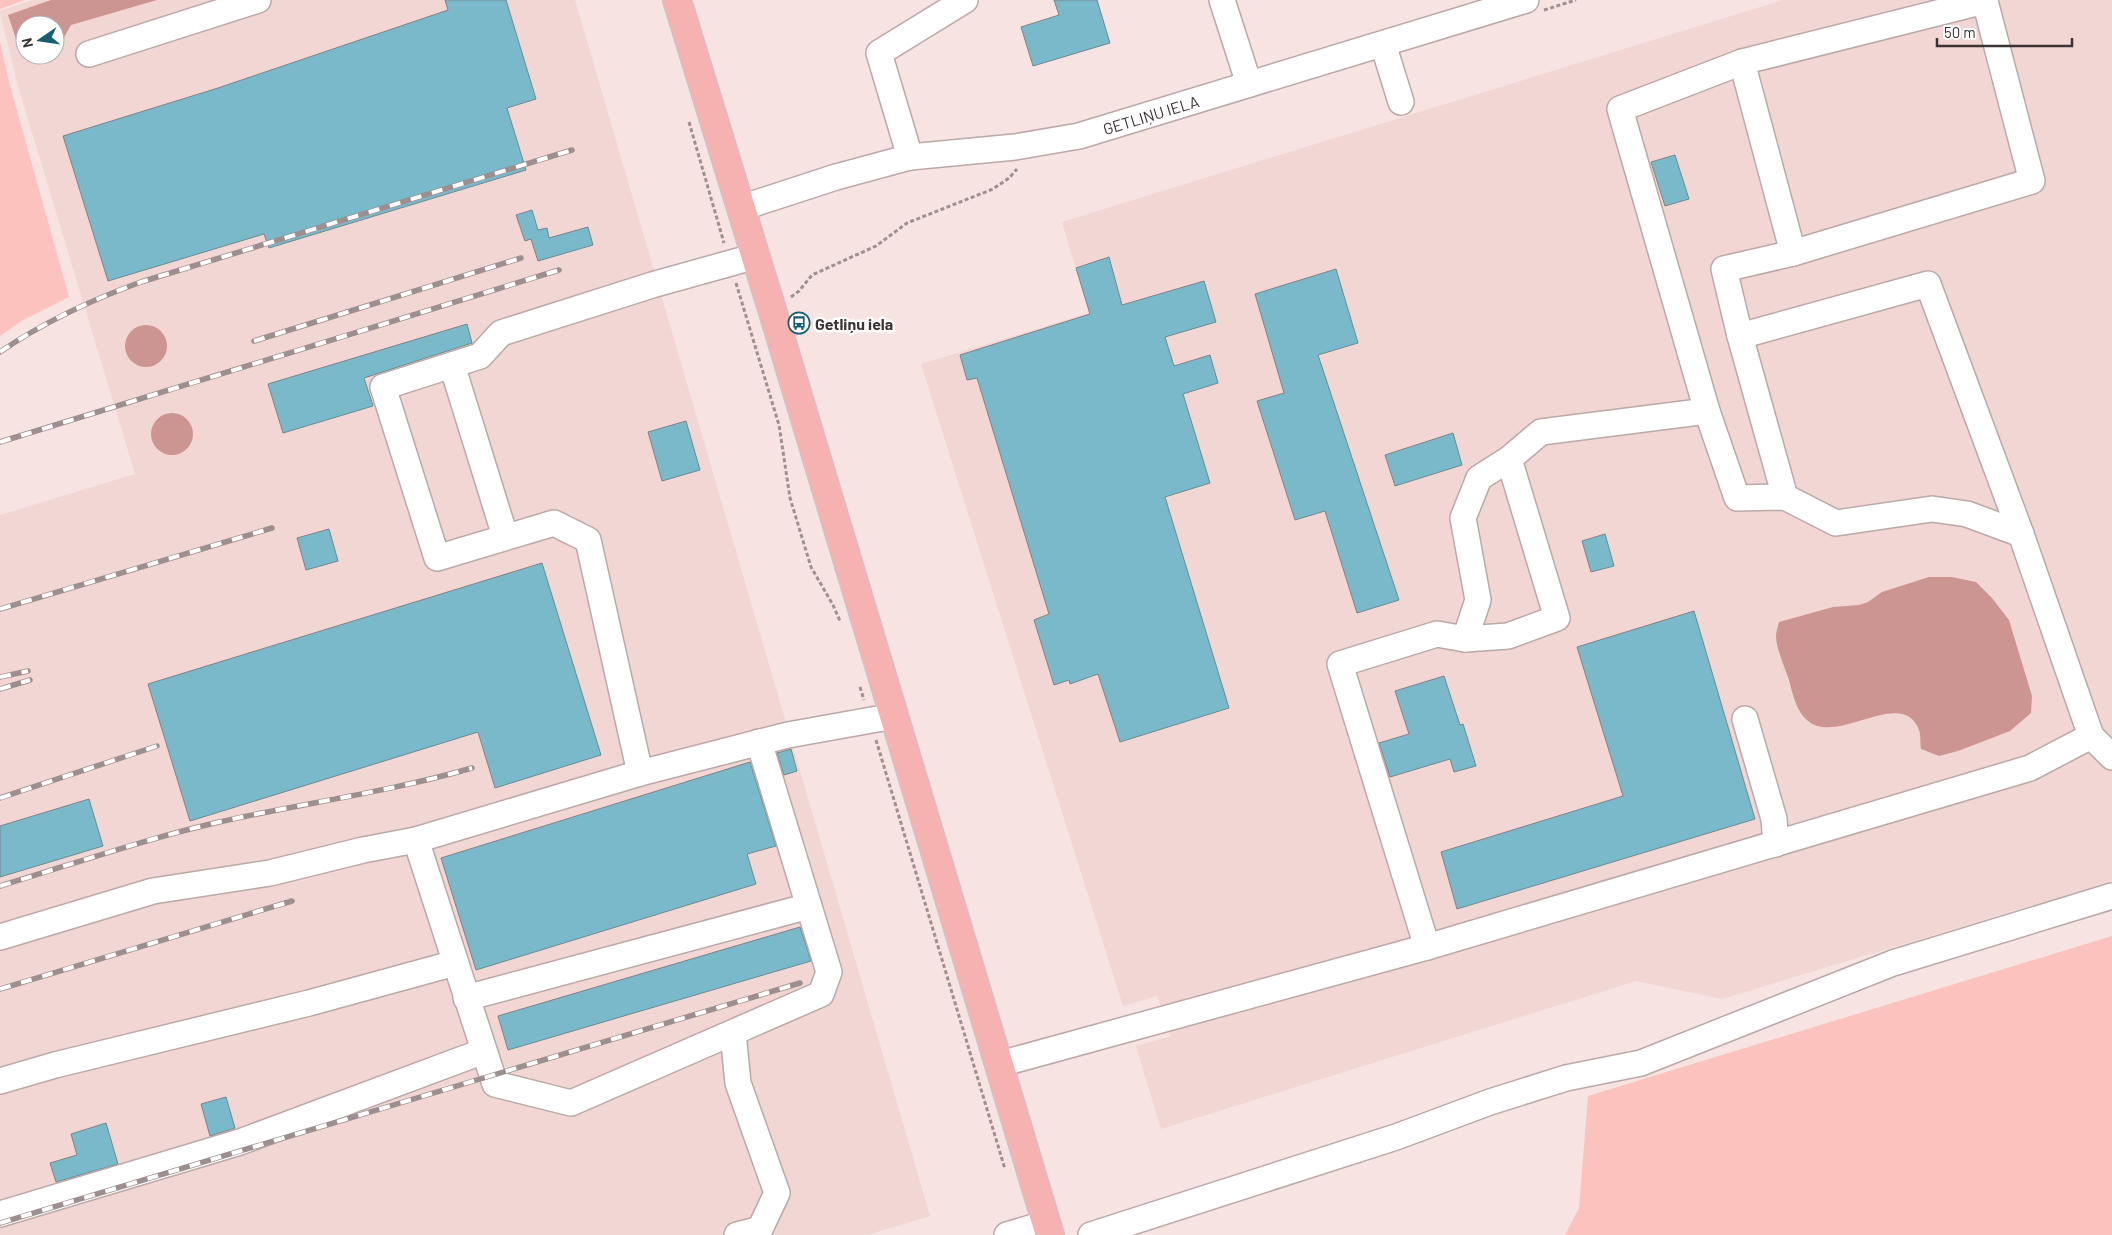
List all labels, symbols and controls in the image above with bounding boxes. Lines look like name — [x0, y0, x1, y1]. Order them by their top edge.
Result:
north arrow — [15, 15, 65, 65]
scale bar — [1937, 15, 2072, 47]
text: 50 m — [1944, 23, 1976, 41]
text: N — [18, 37, 36, 49]
street label: GETLIŅU IELA — [1100, 91, 1201, 138]
bus stop icon: Getliņu iela — [787, 311, 811, 335]
place label: Getliņu iela — [815, 314, 893, 333]

